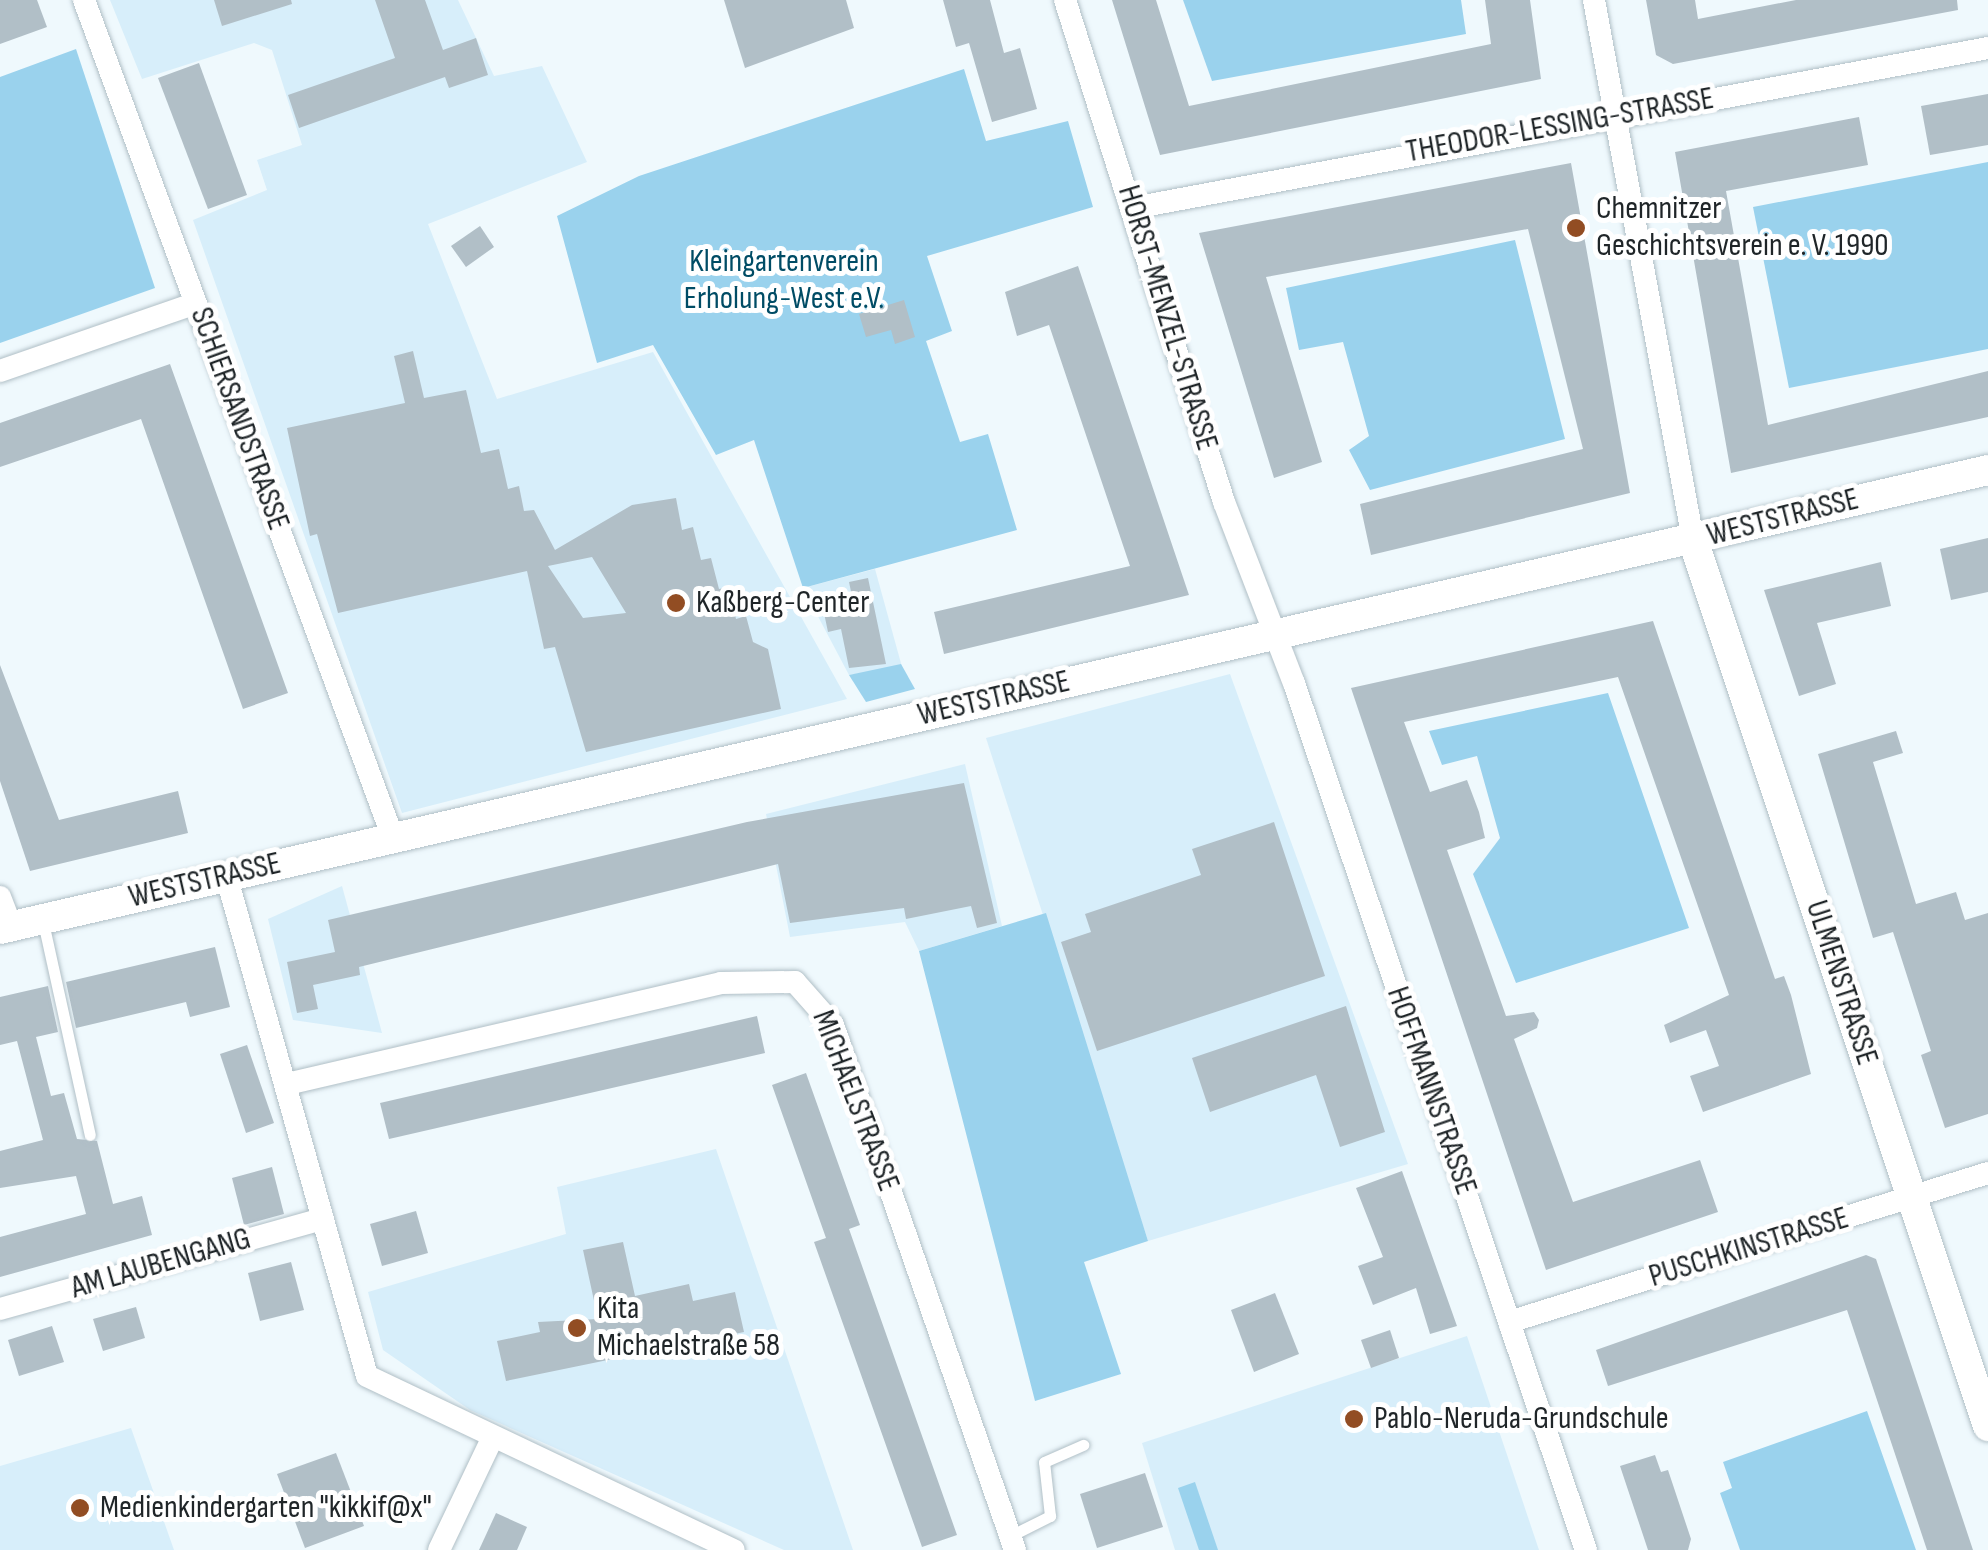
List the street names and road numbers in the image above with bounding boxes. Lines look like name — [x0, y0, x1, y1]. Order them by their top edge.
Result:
street label: THEODOR-LESSING-STRASSE — [1403, 80, 1717, 172]
street label: HORST-MENZEL-STRASSE — [1108, 181, 1226, 455]
street label: SCHIERSANDSTRASSE — [181, 303, 297, 535]
street label: WESTSTRASSE — [1703, 481, 1863, 555]
street label: WESTSTRASSE — [914, 663, 1074, 735]
street label: WESTSTRASSE — [125, 845, 285, 917]
street label: ULMENSTRASSE — [1796, 896, 1886, 1070]
street label: HOFFMANNSTRASSE — [1377, 982, 1485, 1200]
street label: MICHAELSTRASSE — [803, 1005, 907, 1197]
street label: PUSCHKINSTRASSE — [1645, 1199, 1853, 1297]
street label: AM LAUBENGANG — [67, 1220, 255, 1308]

